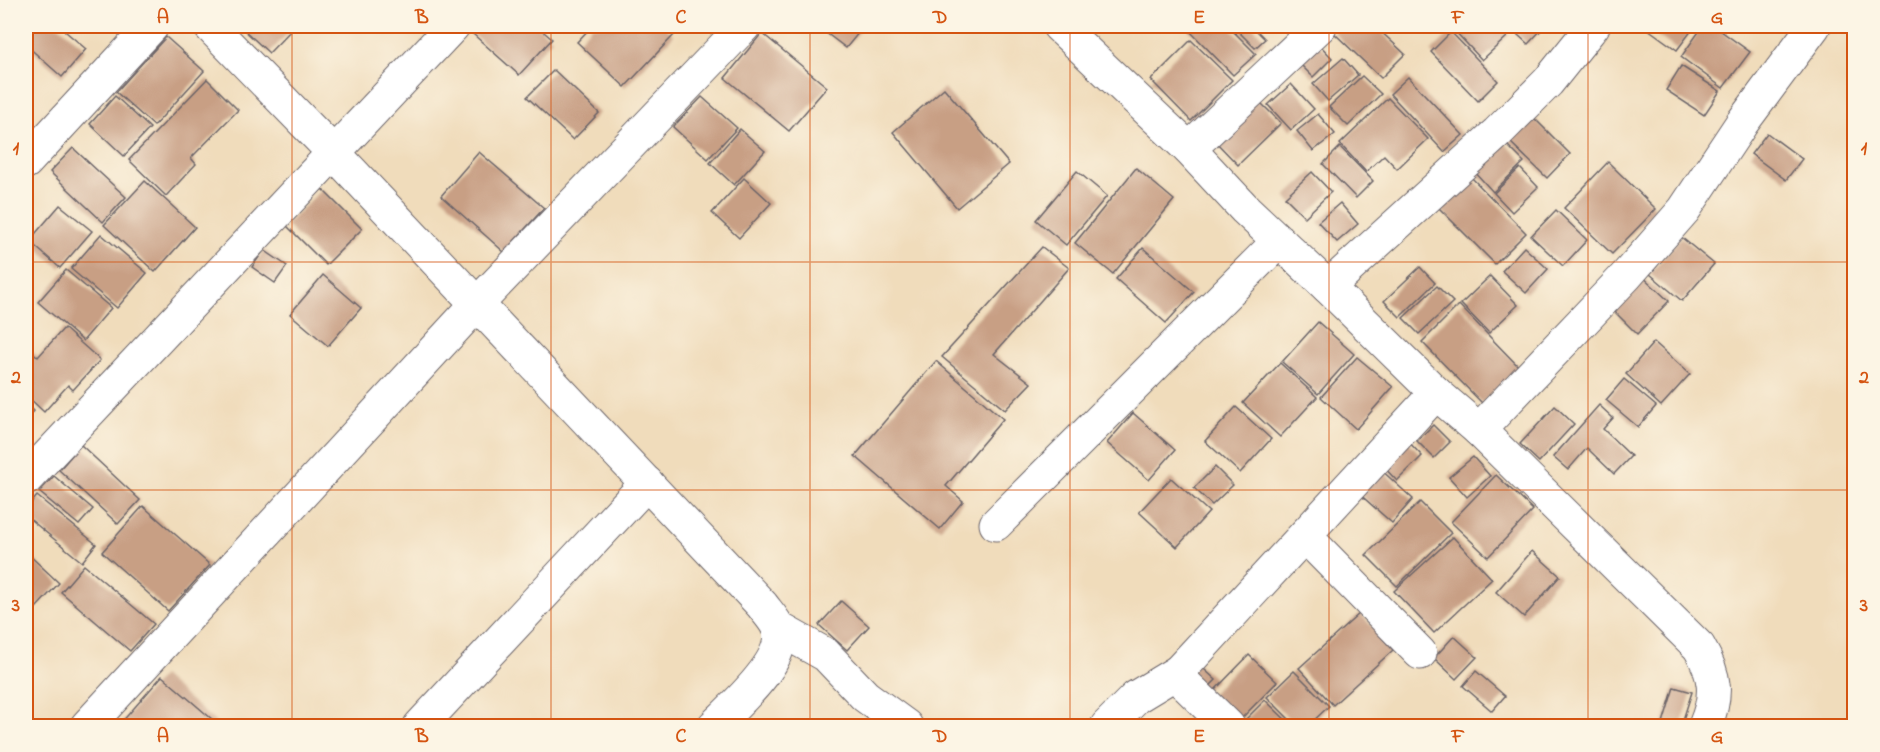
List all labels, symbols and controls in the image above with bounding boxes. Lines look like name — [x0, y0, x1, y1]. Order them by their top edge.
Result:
text: A — [157, 4, 169, 33]
text: B — [414, 4, 429, 33]
text: C — [676, 4, 687, 33]
text: D — [932, 4, 947, 33]
text: E — [1193, 4, 1205, 33]
text: F — [1451, 4, 1465, 33]
text: G — [1711, 4, 1724, 33]
text: 1 — [13, 135, 20, 164]
text: 1 — [1861, 135, 1868, 164]
text: 2 — [10, 364, 21, 393]
text: 2 — [1858, 364, 1869, 393]
text: 3 — [11, 592, 20, 621]
text: 3 — [1859, 592, 1868, 621]
text: A — [157, 723, 169, 752]
text: B — [414, 723, 429, 752]
text: C — [676, 723, 687, 752]
text: D — [932, 723, 947, 752]
text: E — [1193, 723, 1205, 752]
text: F — [1451, 723, 1465, 752]
text: G — [1711, 723, 1724, 752]

